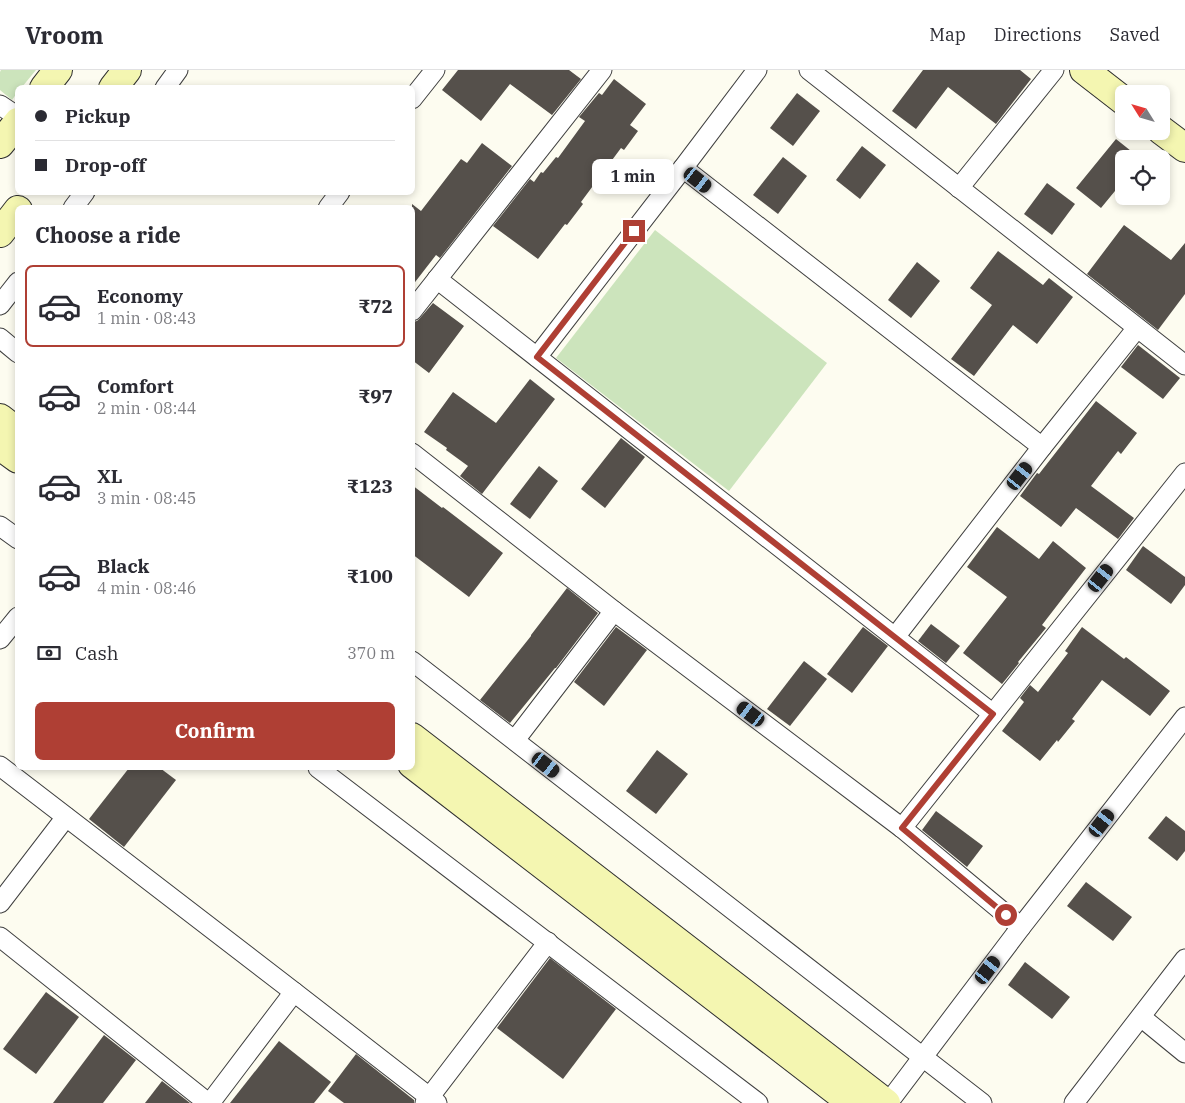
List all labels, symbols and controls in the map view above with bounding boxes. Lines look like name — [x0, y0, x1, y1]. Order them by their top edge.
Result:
text: Vroom — [25, 19, 104, 51]
text: Map — [929, 23, 966, 46]
text: Directions — [994, 23, 1082, 46]
text: Saved — [1110, 23, 1160, 46]
north arrow — [1115, 85, 1170, 140]
map controls — [1115, 85, 1170, 205]
text: Pickup — [65, 104, 130, 128]
button: locate — [1115, 150, 1170, 205]
text: Drop-off — [65, 153, 146, 177]
callout: 1 min — [593, 159, 675, 194]
car — [681, 165, 714, 195]
text: 1 min — [611, 166, 655, 186]
text: Choose a ride — [35, 220, 181, 249]
route end — [623, 220, 645, 242]
icon: car — [37, 284, 82, 329]
text: Economy — [97, 284, 183, 308]
text: ₹72 — [358, 294, 393, 318]
text: 1 min · 08:43 — [97, 308, 196, 328]
icon: car — [37, 374, 82, 419]
text: Comfort — [97, 374, 174, 398]
text: ₹97 — [358, 384, 393, 408]
text: 2 min · 08:44 — [97, 398, 196, 418]
car — [1004, 460, 1035, 492]
icon: car — [37, 464, 82, 509]
text: XL — [97, 464, 123, 488]
text: ₹123 — [347, 474, 393, 498]
text: 3 min · 08:45 — [97, 488, 196, 508]
icon: car — [37, 554, 82, 599]
text: Black — [97, 554, 149, 578]
car — [1085, 562, 1116, 594]
text: ₹100 — [347, 564, 393, 588]
text: 4 min · 08:46 — [97, 578, 196, 598]
icon: cash — [35, 639, 63, 667]
text: Cash — [75, 641, 119, 665]
text: 370 m — [347, 643, 395, 663]
car — [734, 699, 767, 729]
button: Confirm — [35, 702, 395, 760]
car — [529, 750, 562, 780]
car — [1086, 807, 1117, 839]
route start — [995, 904, 1017, 926]
car — [972, 954, 1003, 986]

